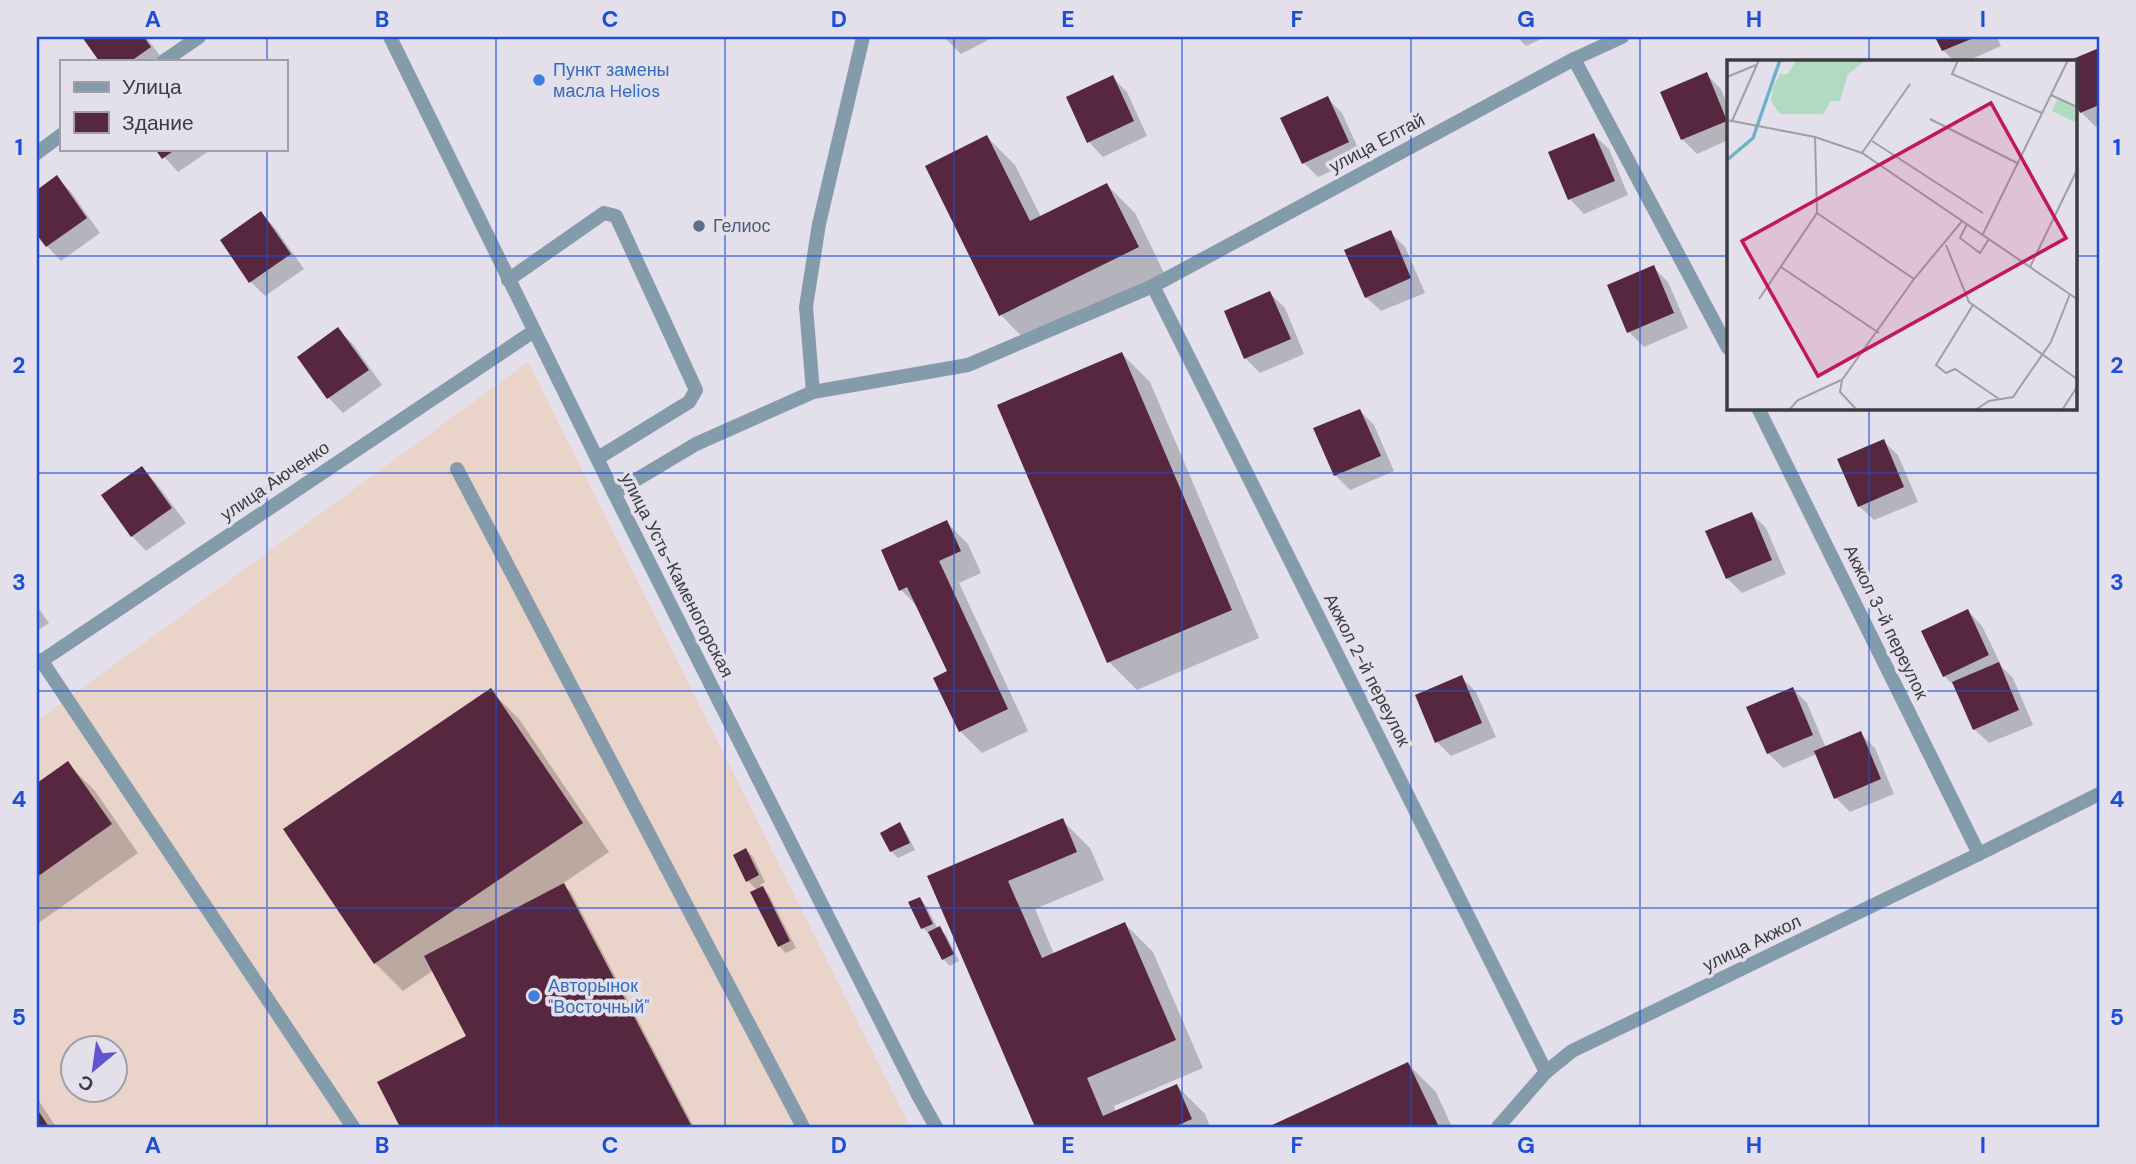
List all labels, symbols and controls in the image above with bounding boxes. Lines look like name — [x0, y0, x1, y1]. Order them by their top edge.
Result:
text: A — [145, 4, 161, 34]
text: B — [375, 4, 389, 34]
text: C — [602, 4, 618, 34]
text: D — [831, 4, 847, 34]
text: E — [1061, 4, 1075, 34]
text: F — [1291, 4, 1304, 34]
text: G — [1517, 4, 1535, 34]
text: H — [1746, 4, 1762, 34]
text: I — [1980, 4, 1986, 34]
place label: Пункт замены масла Helios — [553, 58, 670, 103]
legend — [60, 60, 287, 150]
inset map — [1727, 60, 2076, 410]
marker: Пункт замены масла Helios — [531, 72, 547, 88]
text: Улица — [122, 73, 182, 101]
street label: улица Елтай — [1325, 108, 1429, 178]
text: Здание — [122, 109, 194, 137]
text: 1 — [15, 132, 23, 162]
text: 1 — [2113, 132, 2121, 162]
place label: Гелиос — [713, 214, 771, 238]
marker: Гелиос — [691, 218, 707, 234]
text: 2 — [12, 350, 26, 380]
text: 2 — [2110, 350, 2124, 380]
street label: улица Аюченко — [216, 436, 334, 526]
street label: улица Усть-Каменогорская — [615, 468, 739, 682]
street label: Акжол 3-й переулок — [1838, 541, 1934, 703]
text: 3 — [12, 567, 26, 597]
text: 3 — [2110, 567, 2124, 597]
street label: Акжол 2-й переулок — [1318, 589, 1416, 751]
text: 4 — [12, 784, 27, 814]
text: 4 — [2110, 784, 2125, 814]
street label: улица Акжол — [1699, 909, 1805, 977]
place label: Авторынок "Восточный" — [548, 974, 649, 1019]
marker: Авторынок "Восточный" — [526, 988, 542, 1004]
text: 5 — [12, 1002, 26, 1032]
text: 5 — [2110, 1002, 2124, 1032]
north arrow — [60, 1034, 130, 1104]
text: С — [74, 1069, 98, 1098]
text: A — [145, 1130, 161, 1160]
text: B — [375, 1130, 389, 1160]
text: C — [602, 1130, 618, 1160]
text: D — [831, 1130, 847, 1160]
text: E — [1061, 1130, 1075, 1160]
text: F — [1291, 1130, 1304, 1160]
text: G — [1517, 1130, 1535, 1160]
text: H — [1746, 1130, 1762, 1160]
text: I — [1980, 1130, 1986, 1160]

